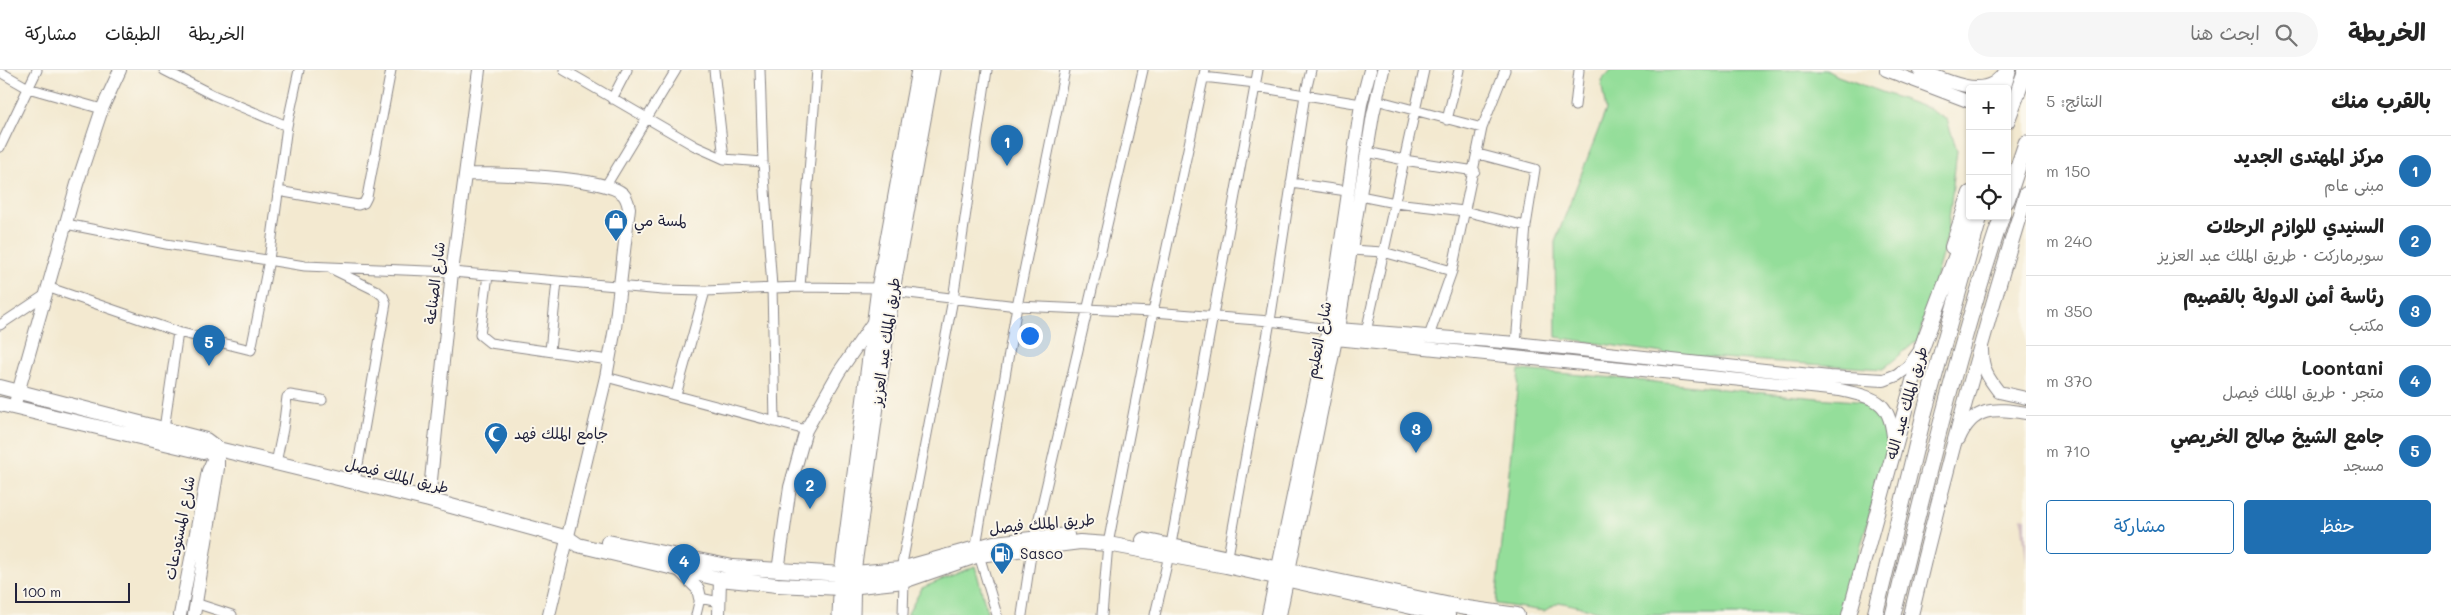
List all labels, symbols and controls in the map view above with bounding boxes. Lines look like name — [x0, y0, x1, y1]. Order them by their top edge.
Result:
search box — [1968, 12, 2318, 57]
text: الخريطة — [2348, 16, 2426, 47]
text: ابحث هنا — [2190, 20, 2260, 45]
text: مشاركة — [25, 21, 77, 45]
text: الطبقات — [105, 21, 161, 45]
text: الخريطة — [189, 21, 245, 45]
icon: search — [2272, 21, 2300, 49]
map controls — [1966, 85, 2011, 220]
button: + — [1966, 85, 2011, 130]
text: بالقرب منك — [2331, 86, 2431, 113]
text: النتائج: 5 — [2046, 90, 2102, 111]
pin: 1 — [991, 125, 1023, 166]
button: − — [1966, 130, 2011, 175]
text: مركز المهتدى الجديد — [2234, 143, 2384, 168]
text: 150 m — [2046, 160, 2090, 181]
text: 1 — [2411, 160, 2419, 181]
text: مبنى عام — [2324, 174, 2384, 195]
button: locate — [1966, 175, 2011, 220]
shop icon: لمسة مي — [603, 208, 629, 242]
place label: لمسة مي — [634, 210, 687, 234]
text: السنيدي للوازم الرحلات — [2206, 213, 2384, 238]
text: 240 m — [2046, 230, 2092, 251]
text: 2 — [2411, 230, 2419, 251]
street label: شارع الصناعة — [419, 241, 450, 325]
text: سوبرماركت · طريق الملك عبد العزيز — [2158, 244, 2384, 265]
street label: طريق الملك عبد العزيز — [866, 276, 904, 410]
text: رئاسة أمن الدولة بالقصيم — [2183, 283, 2384, 308]
street label: شارع التعليم — [1301, 300, 1338, 381]
text: 350 m — [2046, 300, 2092, 321]
text: 3 — [2410, 300, 2420, 321]
text: مكتب — [2349, 314, 2384, 335]
your location — [1017, 323, 1043, 349]
pin: 5 — [193, 325, 225, 366]
street label: طريق الملك عبد الله — [1880, 344, 1932, 462]
text: Loontani — [2302, 355, 2384, 380]
text: 370 m — [2046, 370, 2092, 391]
text: 4 — [2410, 370, 2420, 391]
text: متجر · طريق الملك فيصل — [2222, 381, 2384, 402]
pin: 3 — [1400, 412, 1432, 453]
mosque icon: جامع الملك فهد — [483, 421, 509, 455]
place label: جامع الملك فهد — [514, 423, 608, 445]
text: جامع الشيخ صالح الخريصي — [2171, 423, 2384, 448]
text: 710 m — [2046, 440, 2090, 461]
text: 5 — [2410, 440, 2420, 461]
street label: طريق الملك فيصل — [343, 452, 451, 498]
text: مسجد — [2343, 454, 2384, 475]
pin: 2 — [794, 468, 826, 509]
street label: شارع المستودعات — [159, 474, 200, 582]
button: مشاركة — [2046, 500, 2234, 554]
button: حفظ — [2244, 500, 2431, 554]
street label: طريق الملك فيصل — [988, 508, 1096, 538]
fuel station icon: Sasco — [989, 541, 1015, 575]
place label: Sasco — [1020, 543, 1063, 563]
pin: 4 — [668, 544, 700, 585]
scale bar — [15, 580, 130, 603]
text: 100 m — [22, 582, 61, 601]

